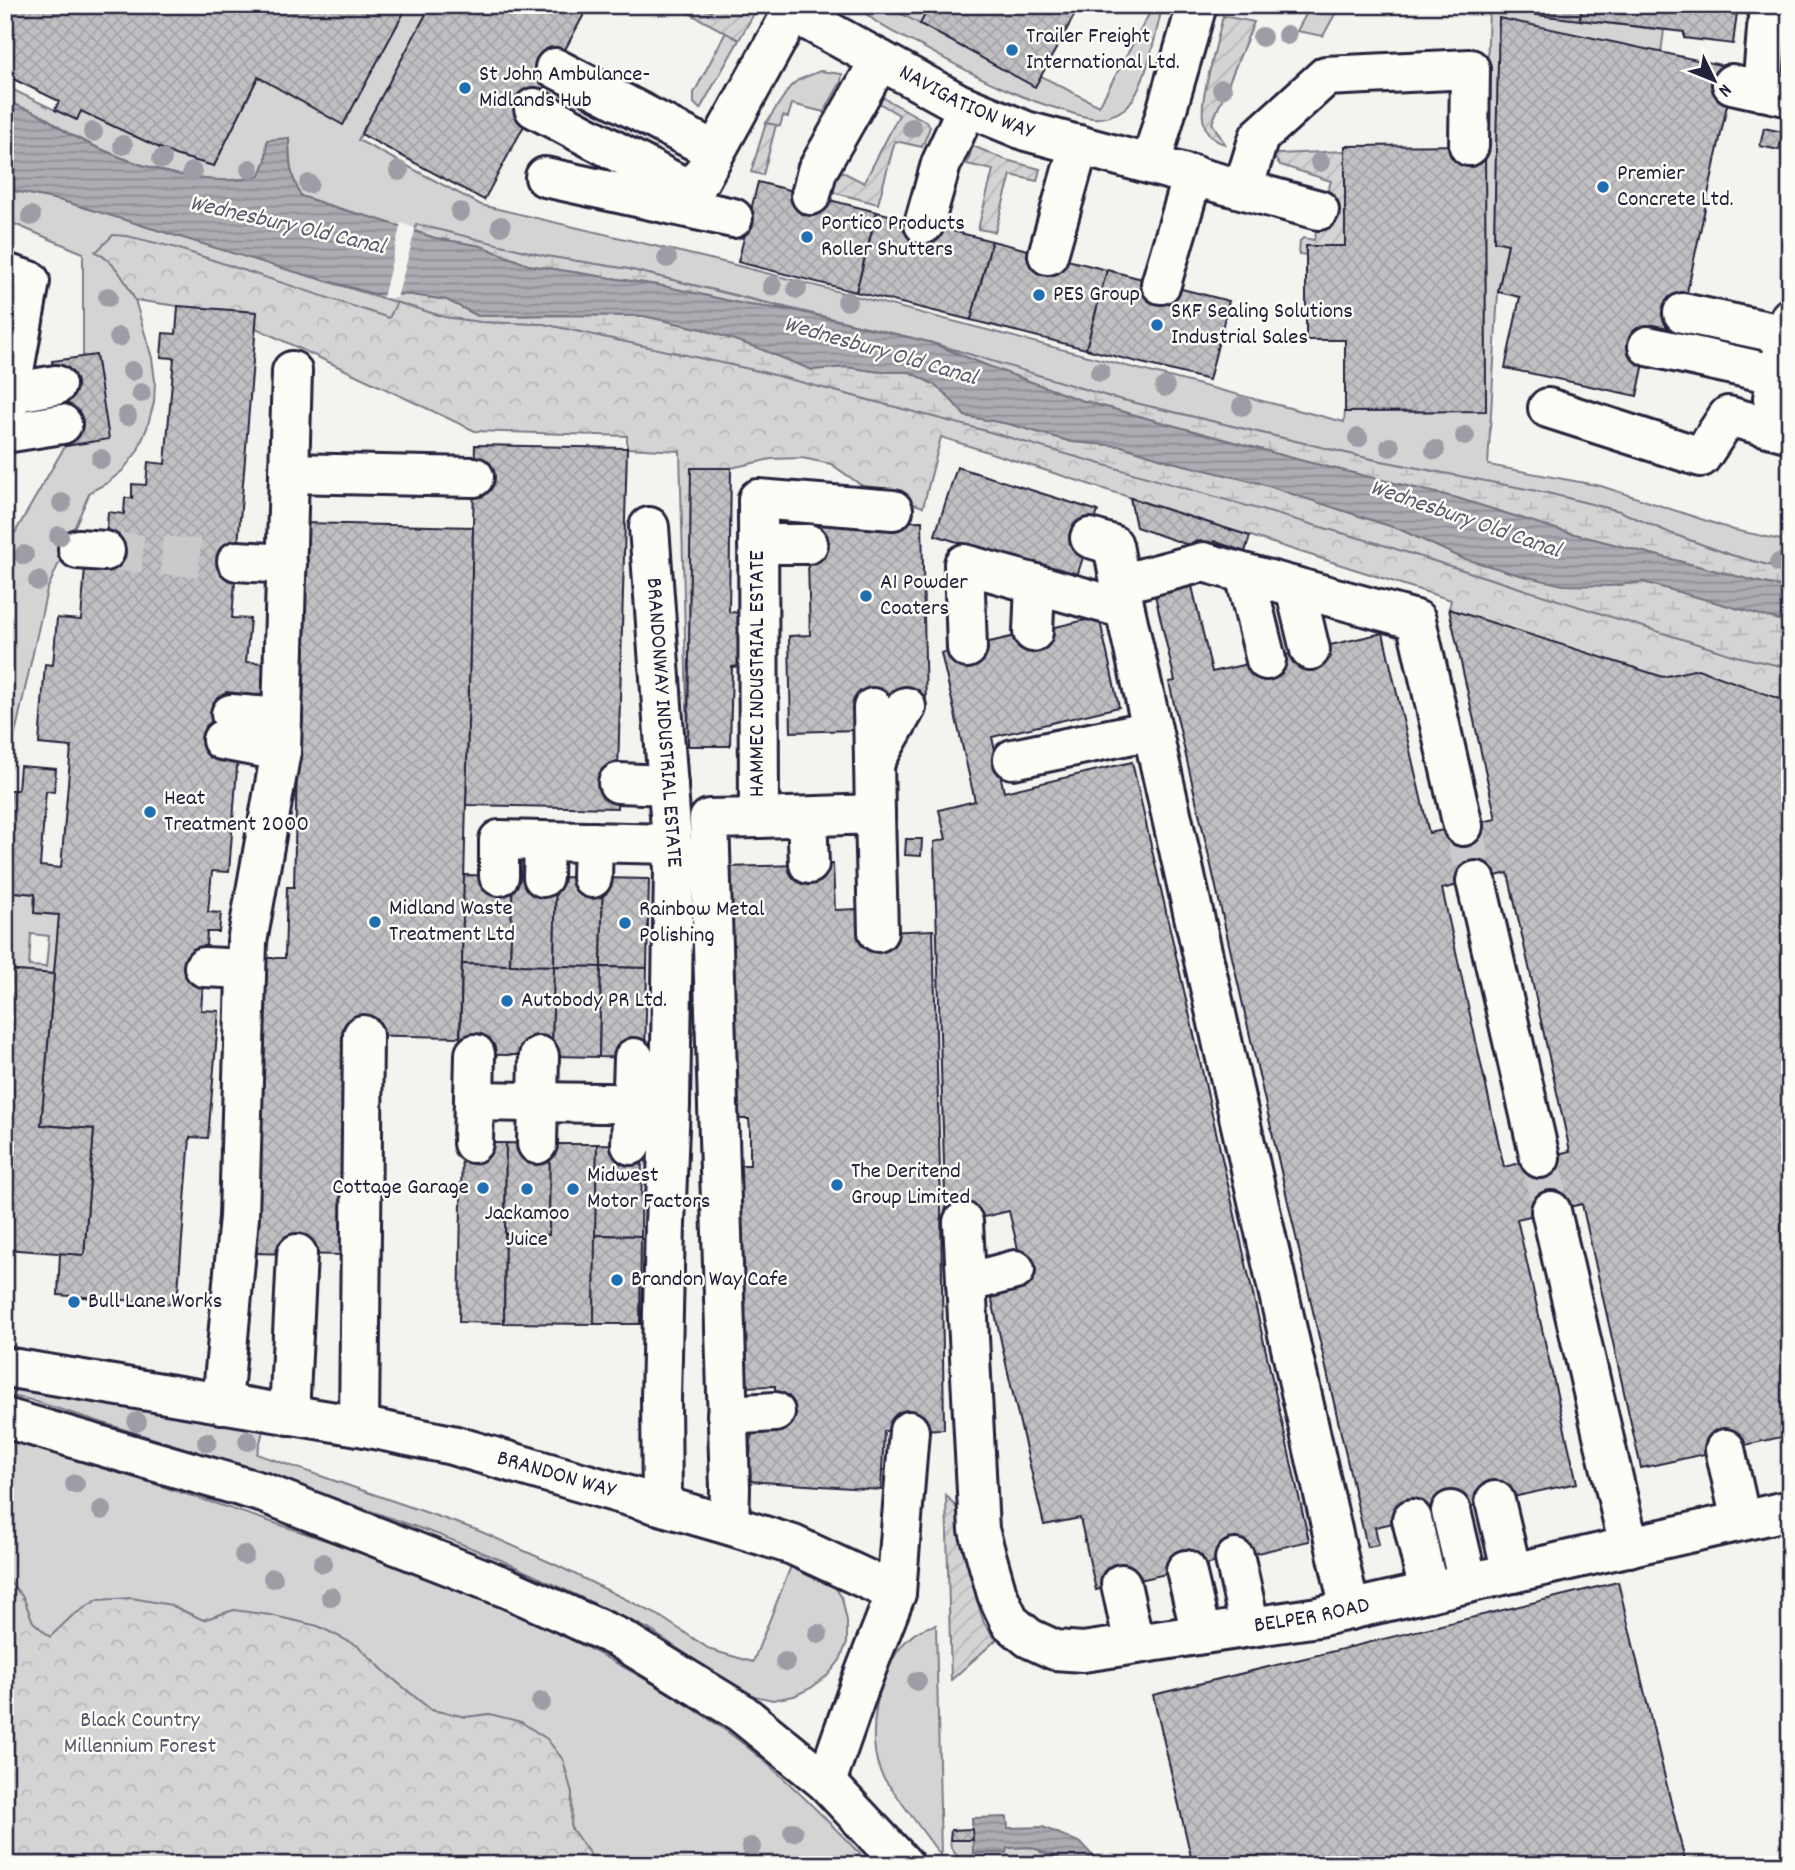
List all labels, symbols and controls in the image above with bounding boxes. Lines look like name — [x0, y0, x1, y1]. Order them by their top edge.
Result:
place label: Trailer Freight International Ltd. — [1026, 21, 1180, 80]
marker: Trailer Freight International Ltd. — [1004, 42, 1020, 58]
north arrow — [1680, 46, 1750, 116]
street label: NAVIGATION WAY — [892, 57, 1038, 149]
place label: St John Ambulance- Midlands Hub — [479, 59, 650, 118]
text: N — [1711, 77, 1737, 102]
marker: St John Ambulance- Midlands Hub — [457, 80, 473, 96]
place label: Premier Concrete Ltd. — [1617, 158, 1734, 217]
marker: Premier Concrete Ltd. — [1595, 179, 1611, 195]
water label: Wednesbury Old Canal — [186, 187, 390, 266]
place label: Portico Products Roller Shutters — [821, 208, 965, 267]
marker: Portico Products Roller Shutters — [799, 229, 815, 245]
place label: PES Group — [1053, 279, 1140, 312]
marker: PES Group — [1031, 287, 1047, 303]
place label: SKF Sealing Solutions Industrial Sales — [1171, 296, 1353, 355]
water label: Wednesbury Old Canal — [779, 308, 983, 396]
marker: SKF Sealing Solutions Industrial Sales — [1149, 317, 1165, 333]
water label: Wednesbury Old Canal — [1365, 471, 1567, 569]
street label: HAMMEC INDUSTRIAL ESTATE — [742, 550, 775, 797]
place label: A1 Powder Coaters — [880, 567, 968, 626]
street label: BRANDONWAY INDUSTRIAL ESTATE — [636, 576, 690, 869]
marker: A1 Powder Coaters — [858, 588, 874, 604]
place label: Heat Treatment 2000 — [164, 783, 309, 842]
marker: Heat Treatment 2000 — [142, 804, 158, 820]
place label: Midland Waste Treatment Ltd — [389, 893, 515, 952]
place label: Rainbow Metal Polishing — [639, 894, 765, 953]
marker: Midland Waste Treatment Ltd — [367, 914, 383, 930]
marker: Rainbow Metal Polishing — [617, 915, 633, 931]
place label: Autobody PR Ltd. — [521, 985, 667, 1018]
marker: Autobody PR Ltd. — [499, 993, 515, 1009]
place label: The Deritend Group Limited — [851, 1156, 970, 1215]
place label: Midwest Motor Factors — [587, 1160, 710, 1219]
place label: Cottage Garage — [332, 1172, 469, 1205]
marker: The Deritend Group Limited — [829, 1177, 845, 1193]
marker: Cottage Garage — [475, 1180, 491, 1196]
marker: Jackamoo Juice — [519, 1181, 535, 1197]
marker: Midwest Motor Factors — [565, 1181, 581, 1197]
place label: Jackamoo Juice — [485, 1198, 569, 1257]
place label: Brandon Way Cafe — [631, 1264, 788, 1297]
marker: Brandon Way Cafe — [609, 1272, 625, 1288]
place label: Bull Lane Works — [88, 1286, 222, 1319]
marker: Bull Lane Works — [66, 1294, 82, 1310]
street label: BRANDON WAY — [493, 1442, 620, 1508]
street label: BELPER ROAD — [1252, 1589, 1373, 1643]
park label: Black Country Millennium Forest — [64, 1705, 216, 1764]

